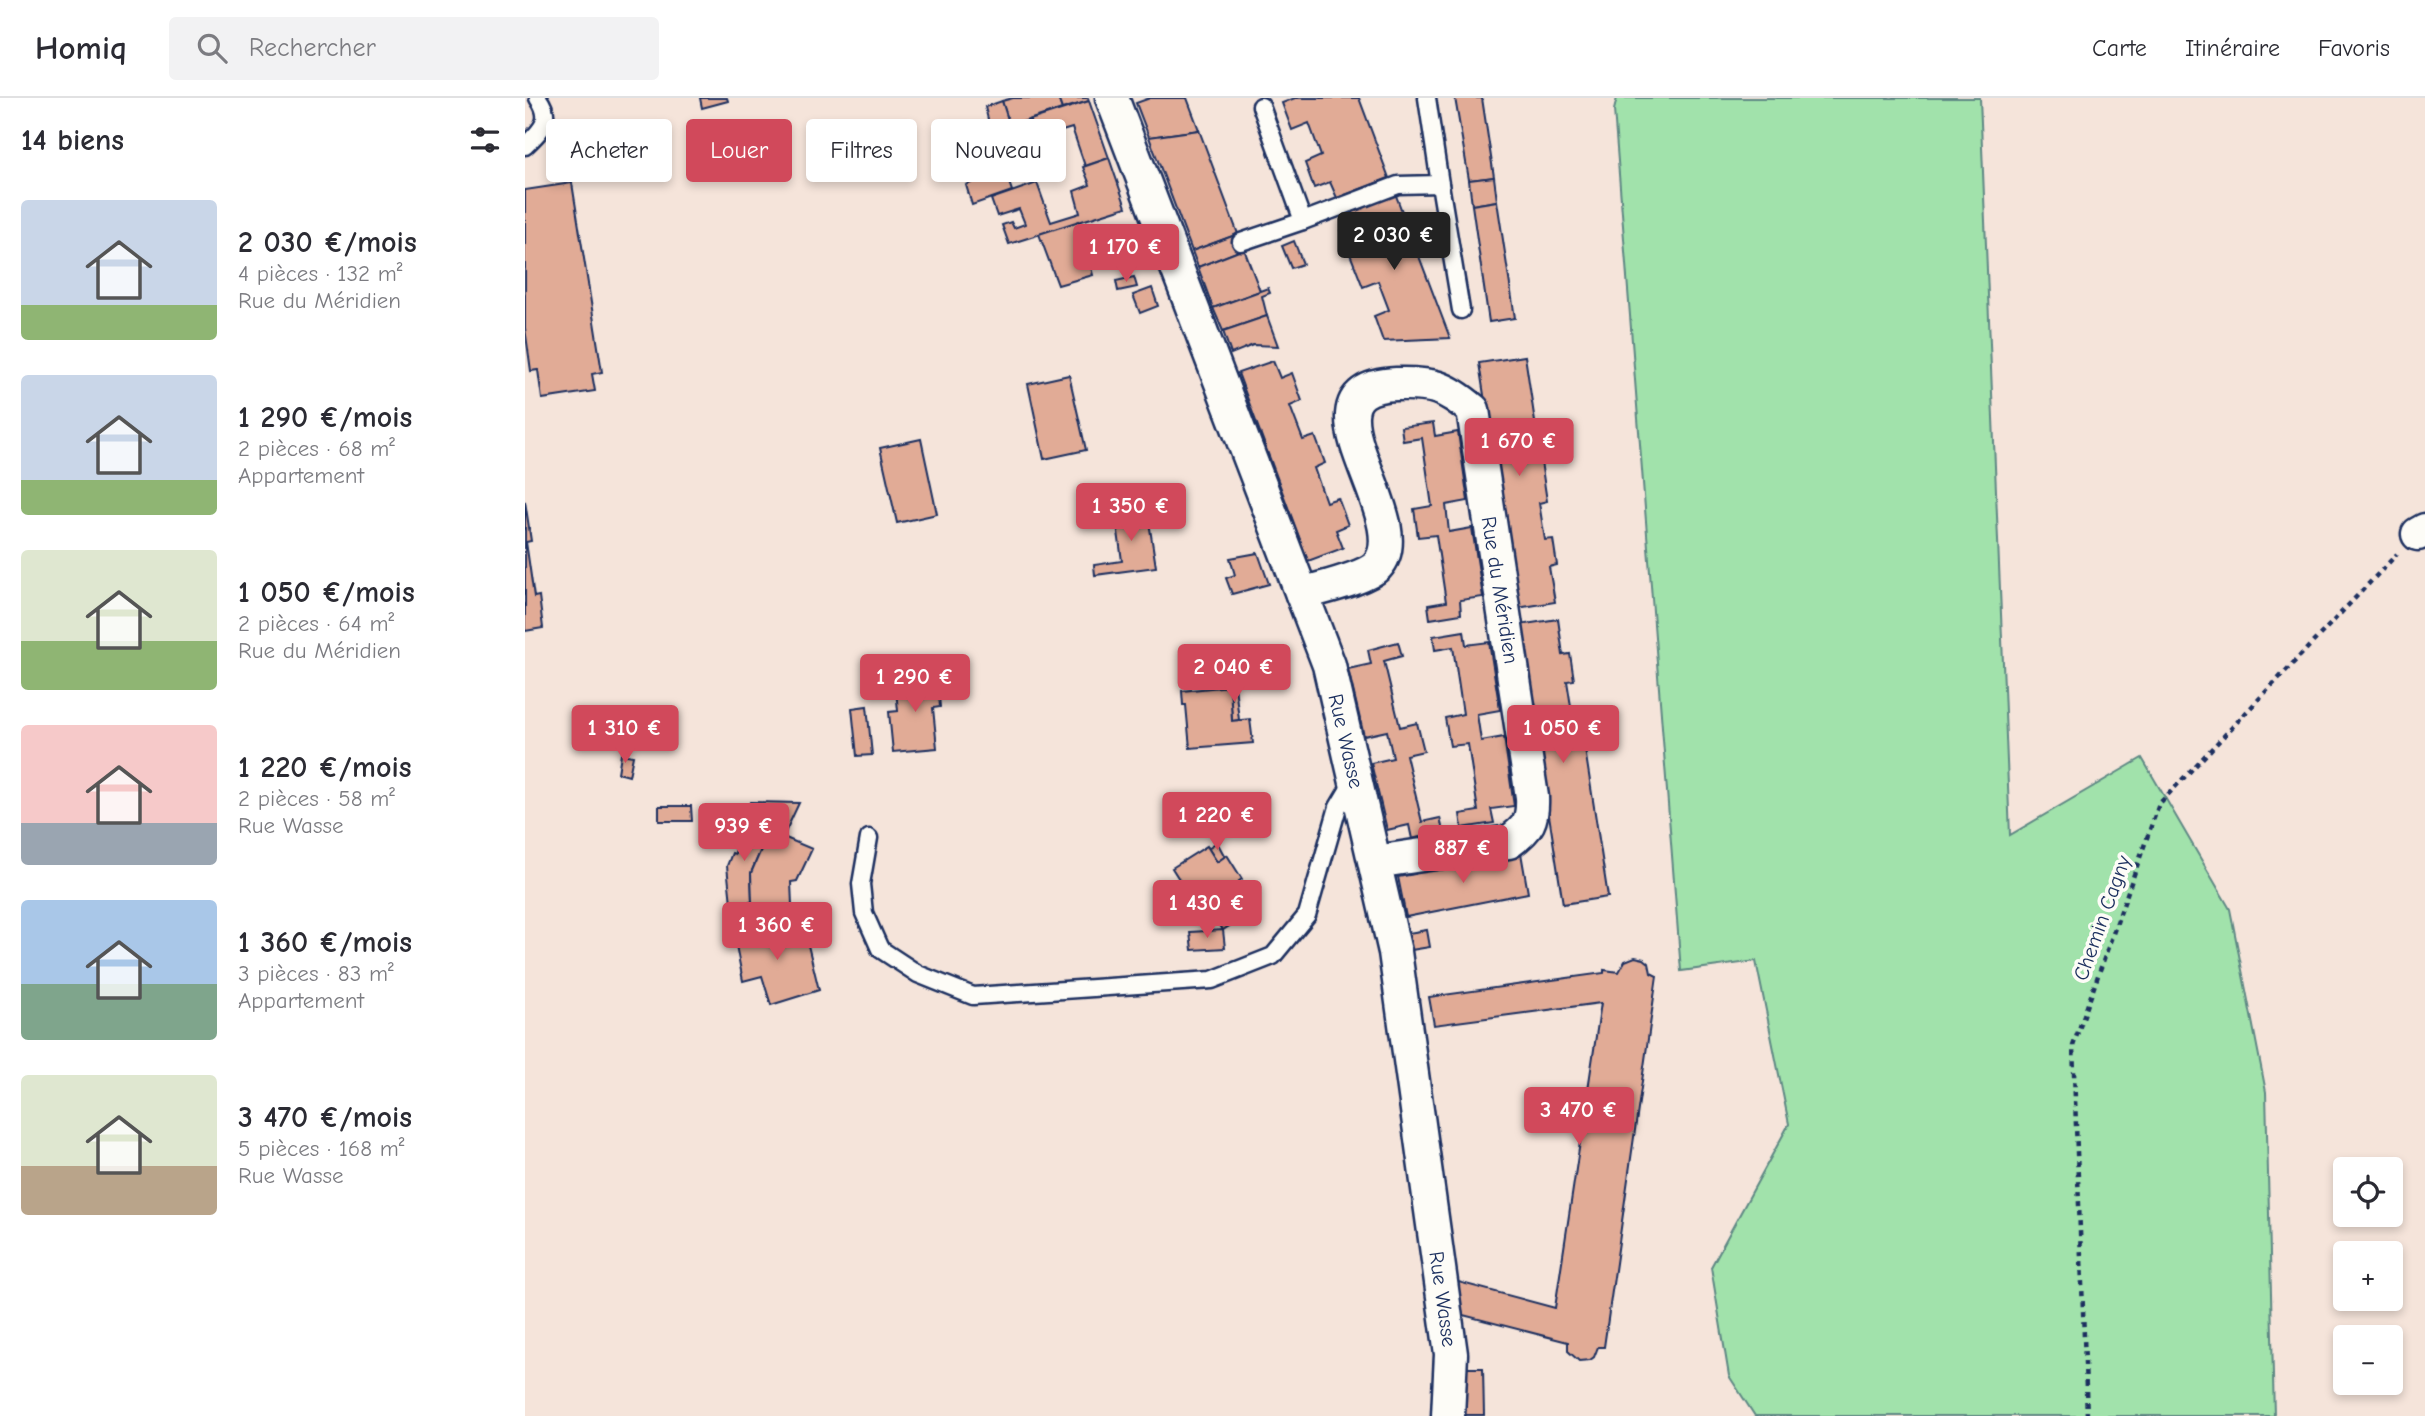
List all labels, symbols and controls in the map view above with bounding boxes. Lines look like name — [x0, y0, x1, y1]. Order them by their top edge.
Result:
search box — [169, 17, 659, 80]
text: Homiq — [35, 29, 127, 67]
icon: search — [193, 29, 231, 67]
text: Rechercher — [249, 33, 376, 63]
text: Carte — [2092, 34, 2147, 62]
text: Itinéraire — [2185, 34, 2280, 62]
text: Favoris — [2318, 34, 2390, 62]
chip: Acheter — [546, 119, 672, 182]
chip: Louer — [686, 119, 792, 182]
chip: Filtres — [806, 119, 917, 182]
chip: Nouveau — [931, 119, 1066, 182]
icon: filters — [466, 121, 504, 159]
text: 14 biens — [21, 123, 124, 158]
pin: 2 030 € — [1329, 212, 1459, 272]
text: 2 030 € — [1353, 221, 1435, 248]
text: 2 030 €/mois — [238, 225, 417, 260]
pin: 1 170 € — [1061, 225, 1191, 284]
icon: home — [77, 228, 161, 312]
text: 1 170 € — [1089, 233, 1163, 260]
text: 4 pièces · 132 m² — [238, 260, 403, 287]
text: Rue du Méridien — [238, 287, 401, 314]
text: 1 290 €/mois — [238, 400, 412, 435]
icon: home — [77, 403, 161, 487]
pin: 1 670 € — [1454, 418, 1584, 478]
text: 1 670 € — [1481, 427, 1557, 454]
text: 2 pièces · 68 m² — [238, 435, 395, 462]
text: Appartement — [238, 462, 364, 489]
pin: 1 350 € — [1066, 484, 1196, 543]
text: 1 350 € — [1092, 492, 1170, 519]
street label: Rue du Méridien — [1476, 515, 1524, 665]
text: 1 050 €/mois — [238, 575, 415, 610]
icon: home — [77, 578, 161, 662]
text: 2 pièces · 64 m² — [238, 610, 394, 637]
text: Rue du Méridien — [238, 637, 401, 664]
pin: 2 040 € — [1169, 644, 1299, 704]
text: 2 040 € — [1194, 653, 1274, 680]
pin: 1 290 € — [850, 654, 980, 714]
text: 1 290 € — [876, 663, 954, 690]
street label: Rue Wasse — [1323, 691, 1369, 791]
pin: 1 310 € — [560, 706, 690, 765]
pin: 1 050 € — [1498, 706, 1628, 765]
text: 1 310 € — [588, 714, 662, 741]
text: 1 050 € — [1523, 714, 1603, 741]
text: 1 220 €/mois — [238, 750, 411, 785]
icon: home — [77, 753, 161, 837]
text: 2 pièces · 58 m² — [238, 785, 395, 812]
pin: 1 220 € — [1152, 792, 1282, 852]
text: 1 220 € — [1178, 801, 1256, 828]
pin: 939 € — [695, 804, 793, 863]
text: Rue Wasse — [238, 812, 344, 839]
text: 939 € — [714, 812, 774, 839]
pin: 887 € — [1414, 826, 1512, 885]
text: 887 € — [1434, 834, 1492, 861]
street label: Chemin Cagny — [2068, 852, 2136, 984]
pin: 1 430 € — [1142, 880, 1272, 940]
text: 1 430 € — [1169, 889, 1245, 916]
pin: 1 360 € — [712, 902, 842, 962]
text: 1 360 € — [738, 911, 816, 938]
text: 1 360 €/mois — [238, 925, 412, 960]
icon: home — [77, 928, 161, 1012]
text: 3 pièces · 83 m² — [238, 960, 394, 987]
text: Appartement — [238, 987, 364, 1014]
pin: 3 470 € — [1514, 1088, 1644, 1147]
text: 3 470 € — [1540, 1096, 1618, 1123]
text: 3 470 €/mois — [238, 1100, 412, 1135]
icon: home — [77, 1103, 161, 1187]
text: 5 pièces · 168 m² — [238, 1135, 405, 1162]
map controls — [2333, 1157, 2403, 1395]
button: locate — [2333, 1157, 2403, 1227]
text: Rue Wasse — [238, 1162, 344, 1189]
button: + — [2333, 1241, 2403, 1311]
street label: Rue Wasse — [1424, 1250, 1462, 1348]
button: − — [2333, 1325, 2403, 1395]

